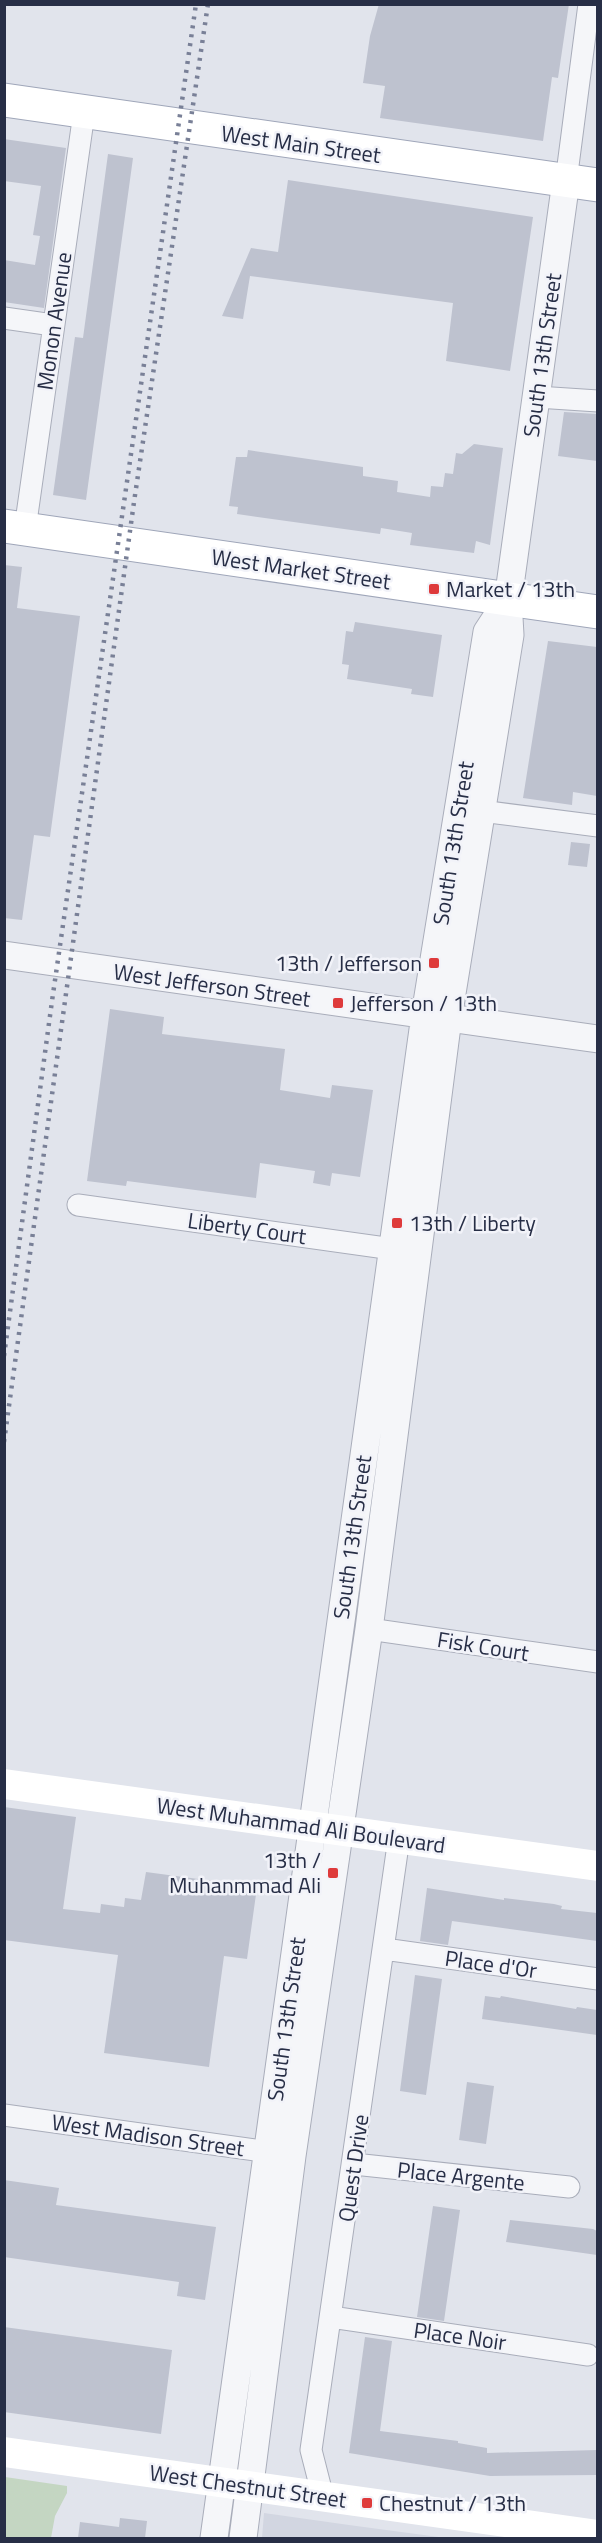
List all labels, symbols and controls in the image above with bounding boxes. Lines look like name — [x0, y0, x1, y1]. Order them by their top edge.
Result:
street label: West Main Street — [219, 116, 383, 172]
street label: Monon Avenue — [28, 250, 80, 392]
street label: South 13th Street — [514, 271, 570, 439]
street label: West Market Street — [209, 540, 393, 598]
place label: Market / 13th — [446, 572, 575, 606]
marker: Market / 13th — [427, 582, 441, 596]
street label: South 13th Street — [423, 758, 483, 927]
place label: 13th / Jefferson — [275, 946, 422, 980]
street label: West Jefferson Street — [111, 954, 313, 1016]
marker: 13th / Jefferson — [427, 956, 441, 970]
place label: Jefferson / 13th — [350, 986, 497, 1020]
marker: Jefferson / 13th — [331, 996, 345, 1010]
street label: Liberty Court — [186, 1203, 309, 1253]
place label: 13th / Liberty — [409, 1206, 536, 1240]
marker: 13th / Liberty — [390, 1216, 404, 1230]
street label: South 13th Street — [324, 1453, 380, 1621]
street label: Fisk Court — [435, 1622, 532, 1670]
street label: West Muhammad Ali Boulevard — [154, 1788, 448, 1862]
place label: 13th / Muhanmmad Ali — [169, 1843, 321, 1902]
marker: 13th / Muhanmmad Ali — [326, 1866, 340, 1880]
street label: South 13th Street — [258, 1935, 314, 2103]
street label: Place d'Or — [443, 1941, 540, 1987]
street label: West Madison Street — [50, 2105, 247, 2165]
street label: Quest Drive — [329, 2112, 377, 2224]
street label: Place Argente — [396, 2152, 526, 2200]
street label: Place Noir — [411, 2313, 509, 2359]
street label: West Chestnut Street — [147, 2455, 349, 2517]
place label: Chestnut / 13th — [379, 2486, 526, 2520]
marker: Chestnut / 13th — [360, 2496, 374, 2510]

